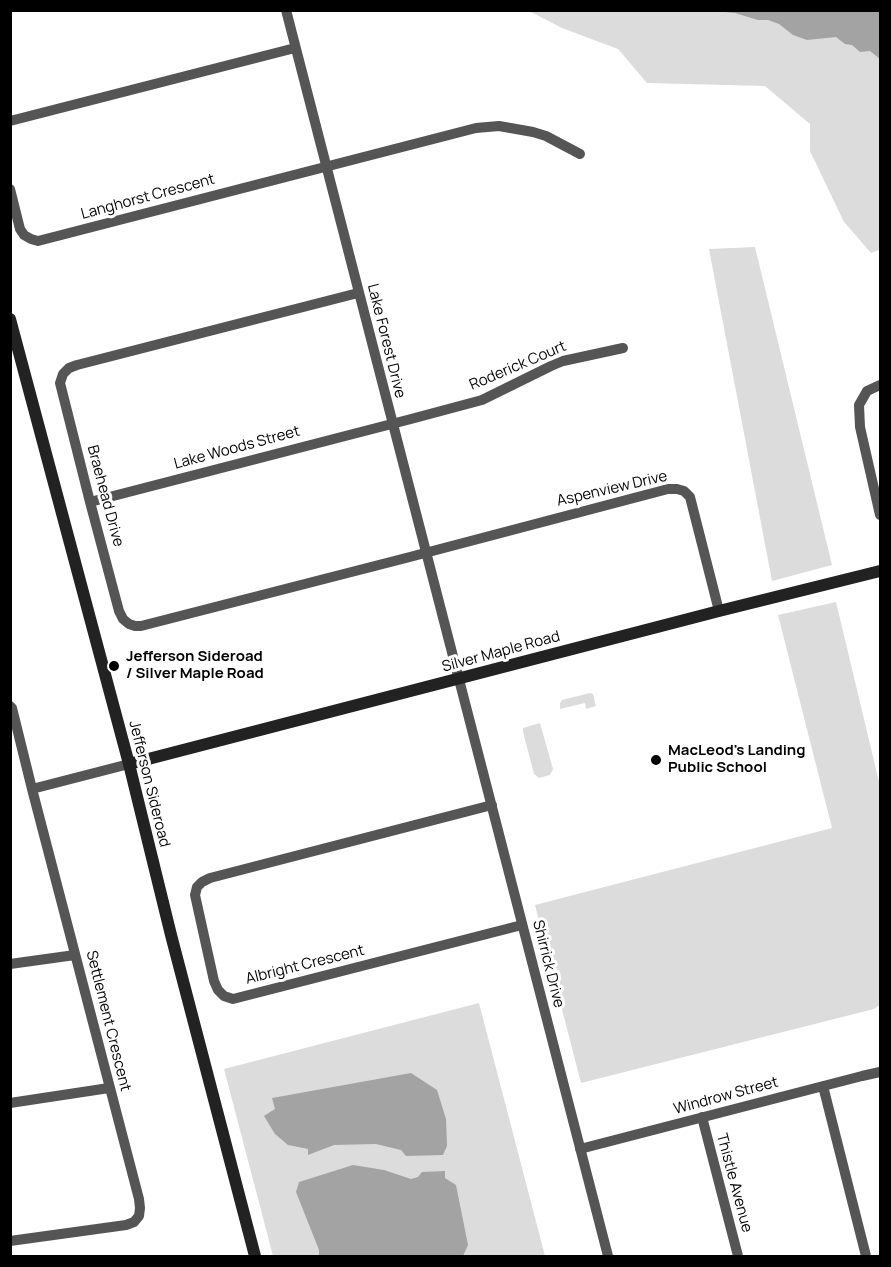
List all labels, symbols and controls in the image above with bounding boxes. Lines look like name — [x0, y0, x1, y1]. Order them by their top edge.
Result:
street label: Langhorst Crescent — [79, 170, 217, 224]
street label: Lake Forest Drive — [363, 282, 409, 400]
street label: Roderick Court — [467, 337, 569, 395]
street label: Lake Woods Street — [172, 423, 302, 473]
street label: Braehead Drive — [83, 443, 127, 549]
street label: Aspenview Drive — [555, 468, 669, 510]
street label: Silver Maple Road — [440, 628, 562, 676]
place label: Jefferson Sideroad / Silver Maple Road — [126, 648, 264, 683]
marker: Jefferson Sideroad / Silver Maple Road — [107, 659, 121, 673]
street label: Jefferson Sideroad — [125, 719, 173, 849]
place label: MacLeod's Landing Public School — [668, 742, 805, 777]
marker: MacLeod's Landing Public School — [649, 753, 663, 767]
street label: Shirrick Drive — [528, 918, 568, 1010]
street label: Albright Crescent — [244, 942, 366, 988]
street label: Settlement Crescent — [82, 949, 134, 1093]
street label: Windrow Street — [672, 1073, 780, 1119]
street label: Thistle Avenue — [712, 1131, 756, 1235]

